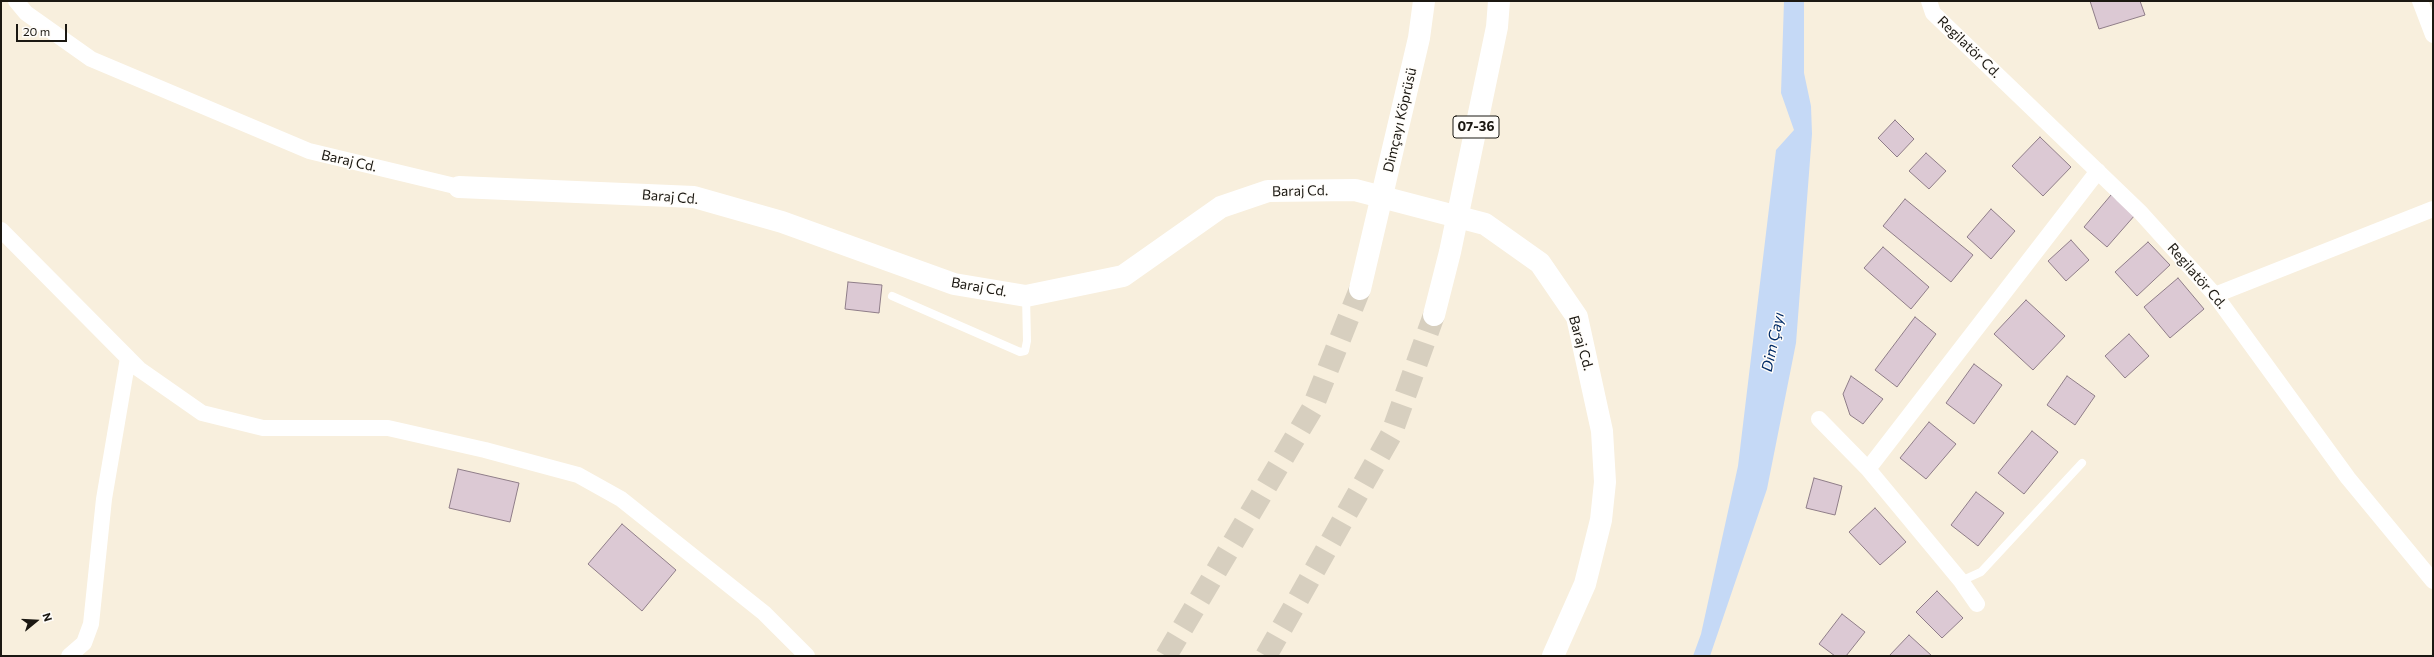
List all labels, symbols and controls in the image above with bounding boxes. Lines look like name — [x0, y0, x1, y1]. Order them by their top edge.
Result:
street label: Regilatör Cd. — [1934, 13, 2004, 81]
scale bar — [18, 16, 69, 42]
text: 20 m — [23, 24, 50, 38]
street label: Dimçayı Köprüsü — [1380, 66, 1420, 174]
road number: 07-36 — [1453, 116, 1499, 138]
street label: Baraj Cd. — [320, 146, 378, 176]
street label: Baraj Cd. — [1272, 182, 1328, 200]
street label: Baraj Cd. — [641, 186, 699, 208]
street label: Regilatör Cd. — [2164, 240, 2230, 312]
street label: Baraj Cd. — [950, 274, 1008, 300]
water label: Dim Çayı — [1758, 311, 1788, 373]
street label: Baraj Cd. — [1565, 314, 1597, 372]
north arrow — [16, 601, 56, 641]
text: N — [40, 611, 55, 623]

